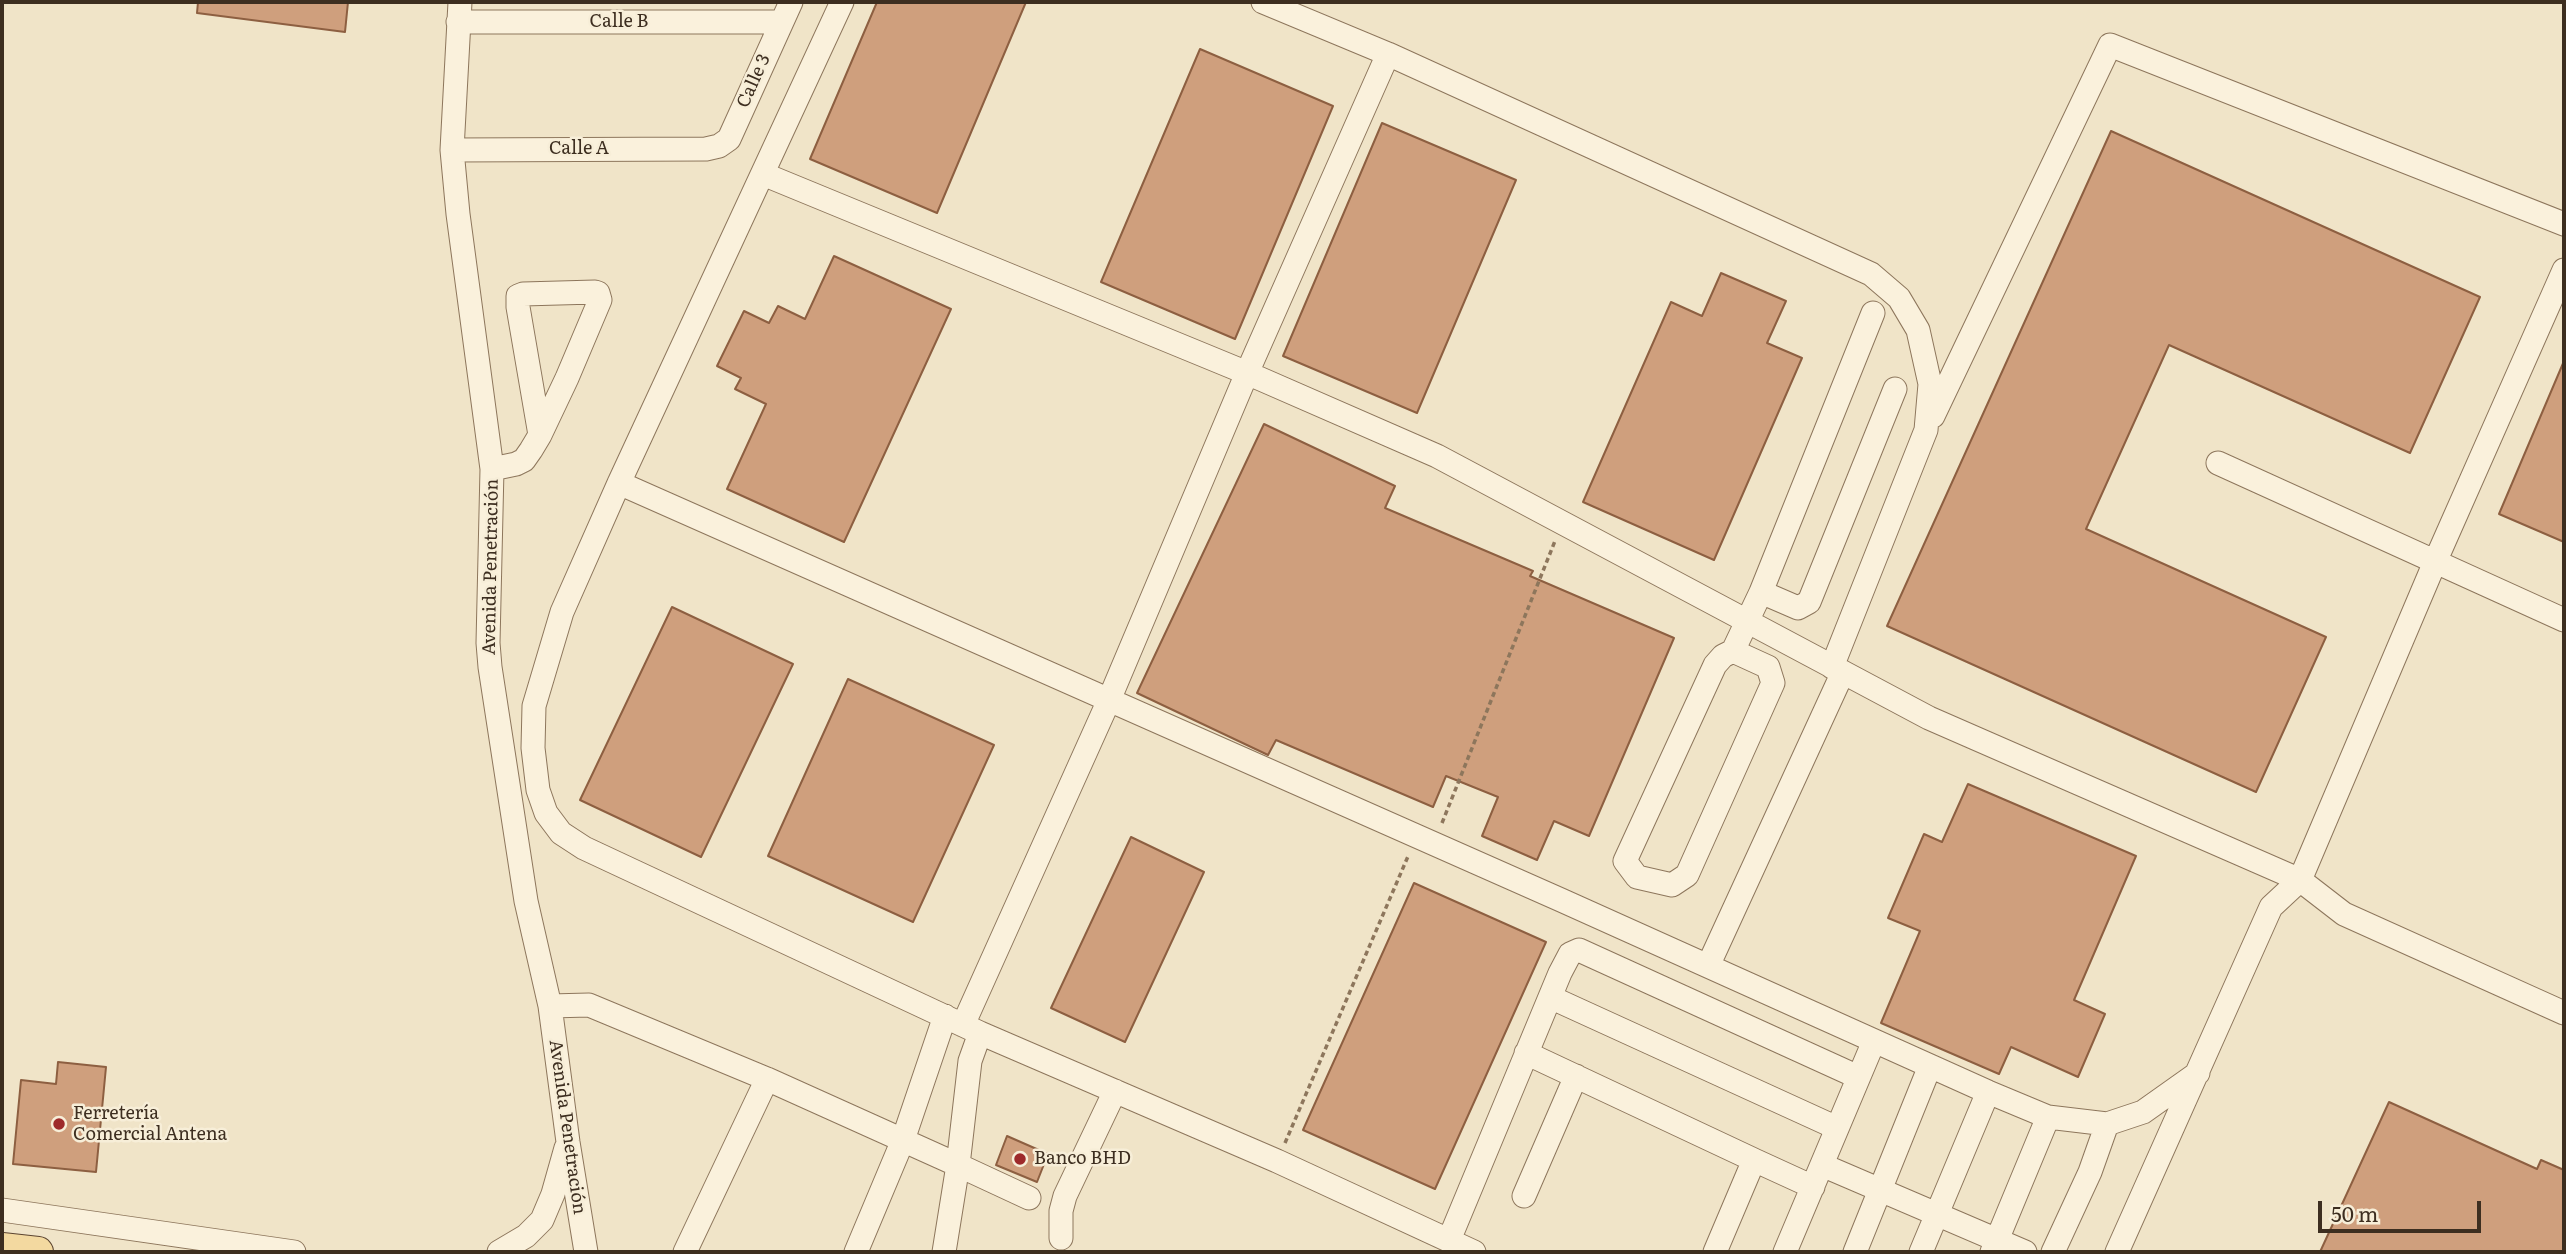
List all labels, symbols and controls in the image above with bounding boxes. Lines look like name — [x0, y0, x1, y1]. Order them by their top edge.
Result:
street label: Calle B — [590, 11, 648, 33]
street label: Calle 3 — [733, 51, 775, 111]
street label: Calle A — [549, 138, 609, 160]
street label: Avenida Penetración — [479, 479, 503, 655]
street label: Avenida Penetración — [544, 1038, 590, 1216]
place label: Ferretería Comercial Antena — [73, 1103, 227, 1146]
marker: Ferretería Comercial Antena — [51, 1116, 67, 1132]
place label: Banco BHD — [1034, 1148, 1131, 1170]
marker: Banco BHD — [1012, 1151, 1028, 1167]
scale bar — [2321, 1188, 2484, 1232]
text: 50 m — [2331, 1197, 2378, 1228]

